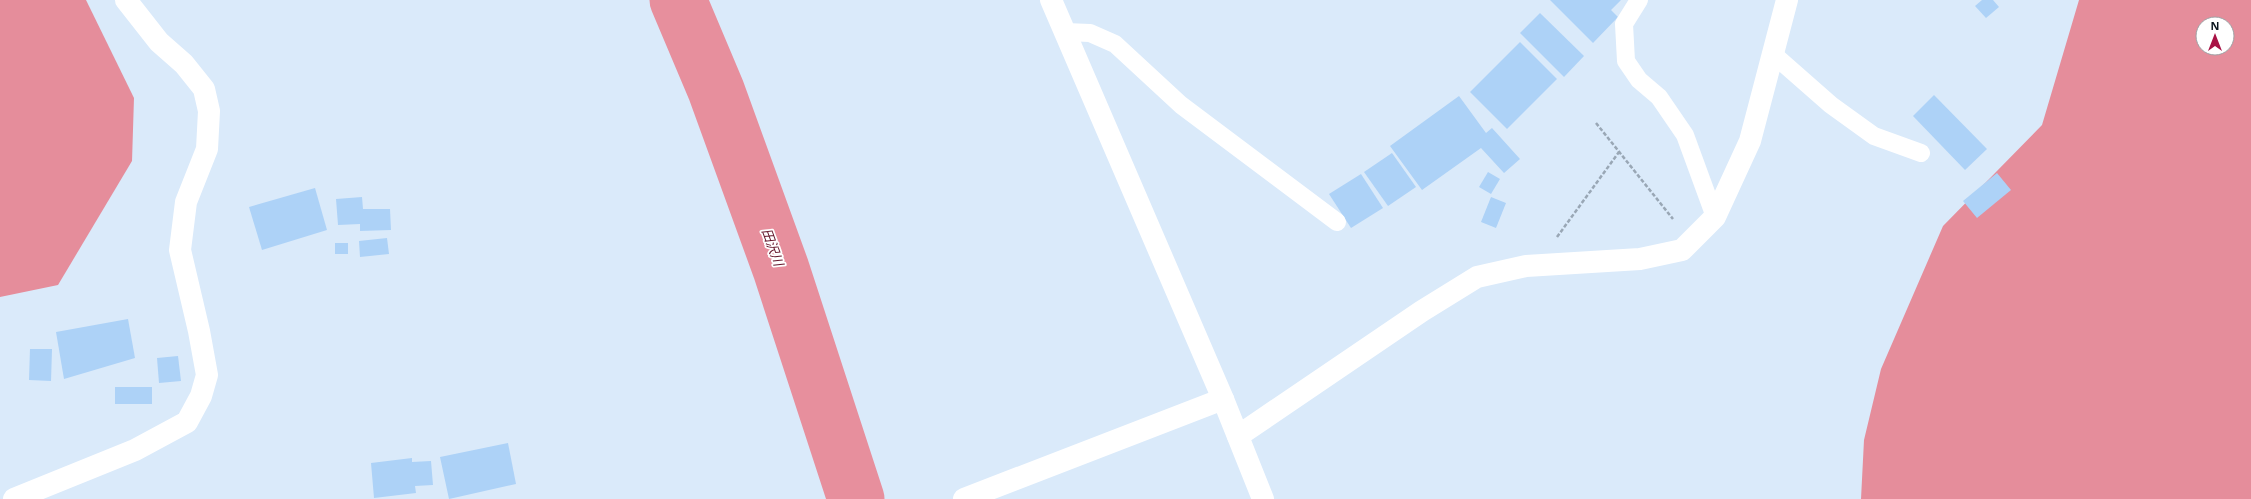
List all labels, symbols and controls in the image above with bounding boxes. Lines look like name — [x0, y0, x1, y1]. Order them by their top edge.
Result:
north arrow — [2195, 16, 2235, 56]
text: N — [2211, 18, 2219, 33]
water label: 田沢川 — [758, 226, 789, 270]

